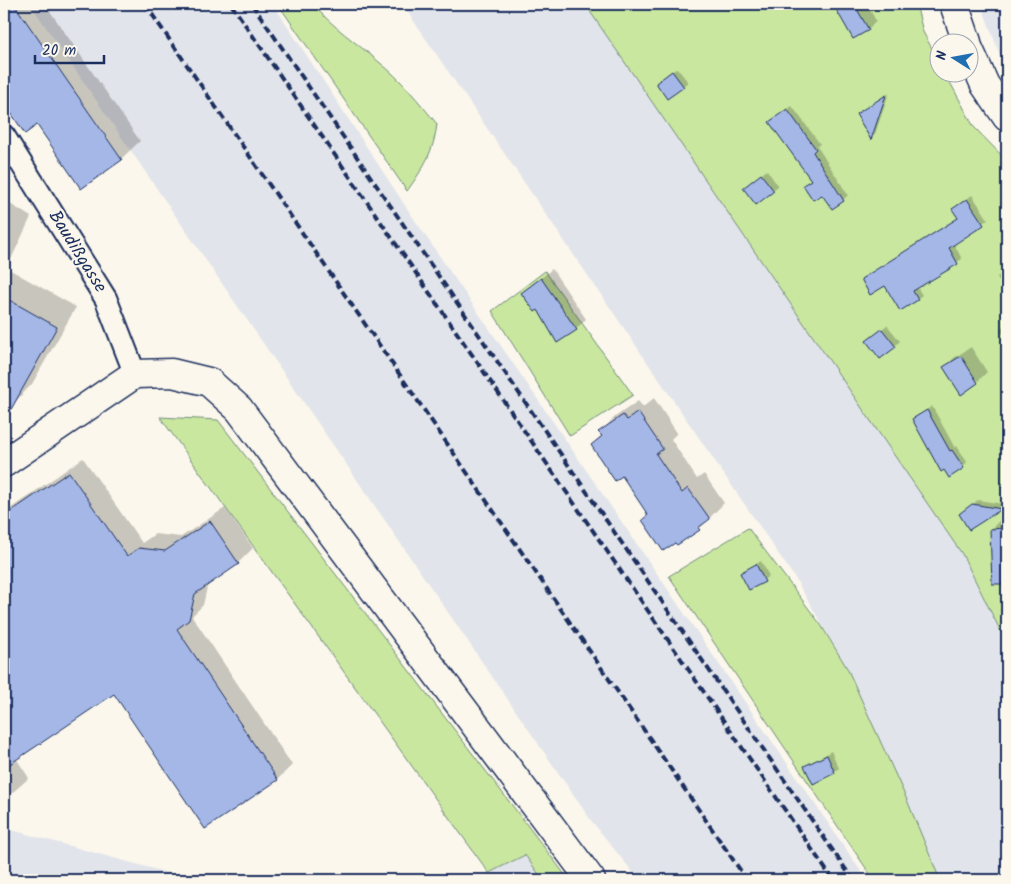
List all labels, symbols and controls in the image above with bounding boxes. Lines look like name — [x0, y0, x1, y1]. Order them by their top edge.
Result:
scale bar — [35, 32, 104, 64]
north arrow — [928, 32, 978, 82]
text: 20 m — [42, 39, 76, 63]
text: N — [931, 49, 954, 62]
street label: Baudißgasse — [40, 205, 114, 299]

